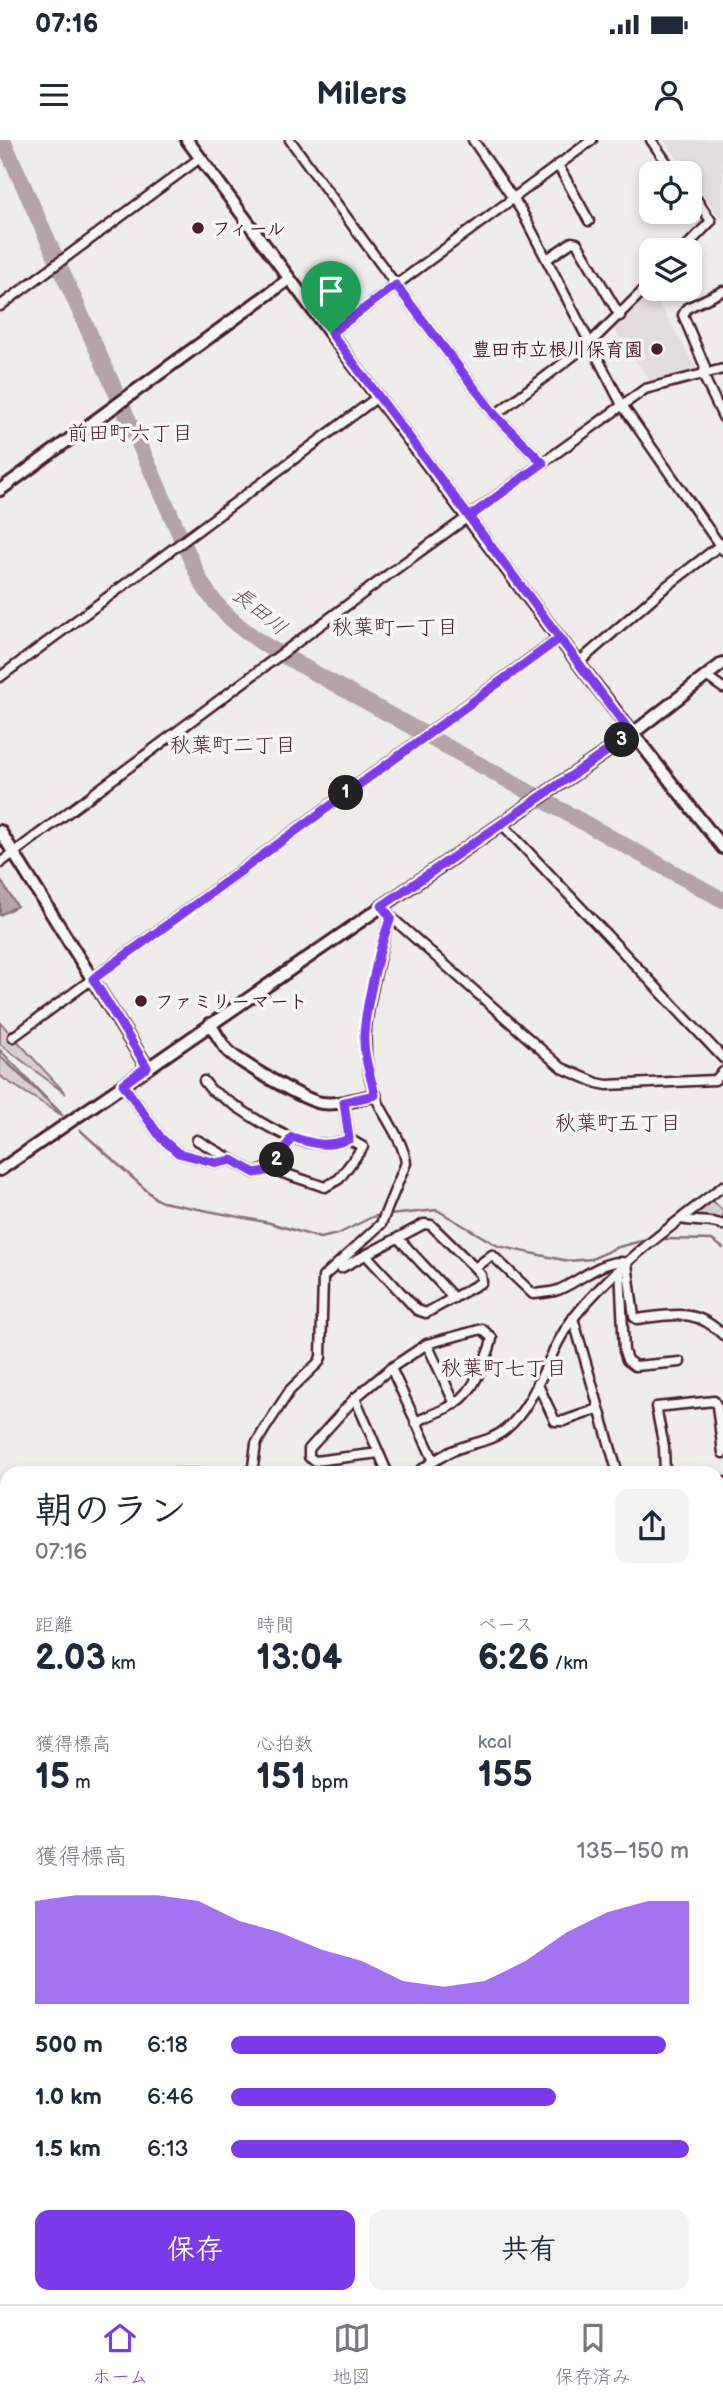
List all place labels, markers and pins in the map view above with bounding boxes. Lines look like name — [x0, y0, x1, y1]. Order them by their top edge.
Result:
place label: フィール — [212, 218, 286, 241]
marker: フィール — [190, 220, 206, 236]
pin — [301, 261, 361, 333]
place label: 豊田市立根川保育園 — [472, 339, 643, 362]
marker: 豊田市立根川保育園 — [649, 341, 665, 357]
pin: 3 — [604, 722, 640, 758]
pin: 1 — [328, 776, 364, 810]
place label: ファミリーマート — [155, 991, 308, 1014]
marker: ファミリーマート — [133, 993, 149, 1009]
pin: 2 — [260, 1142, 294, 1178]

